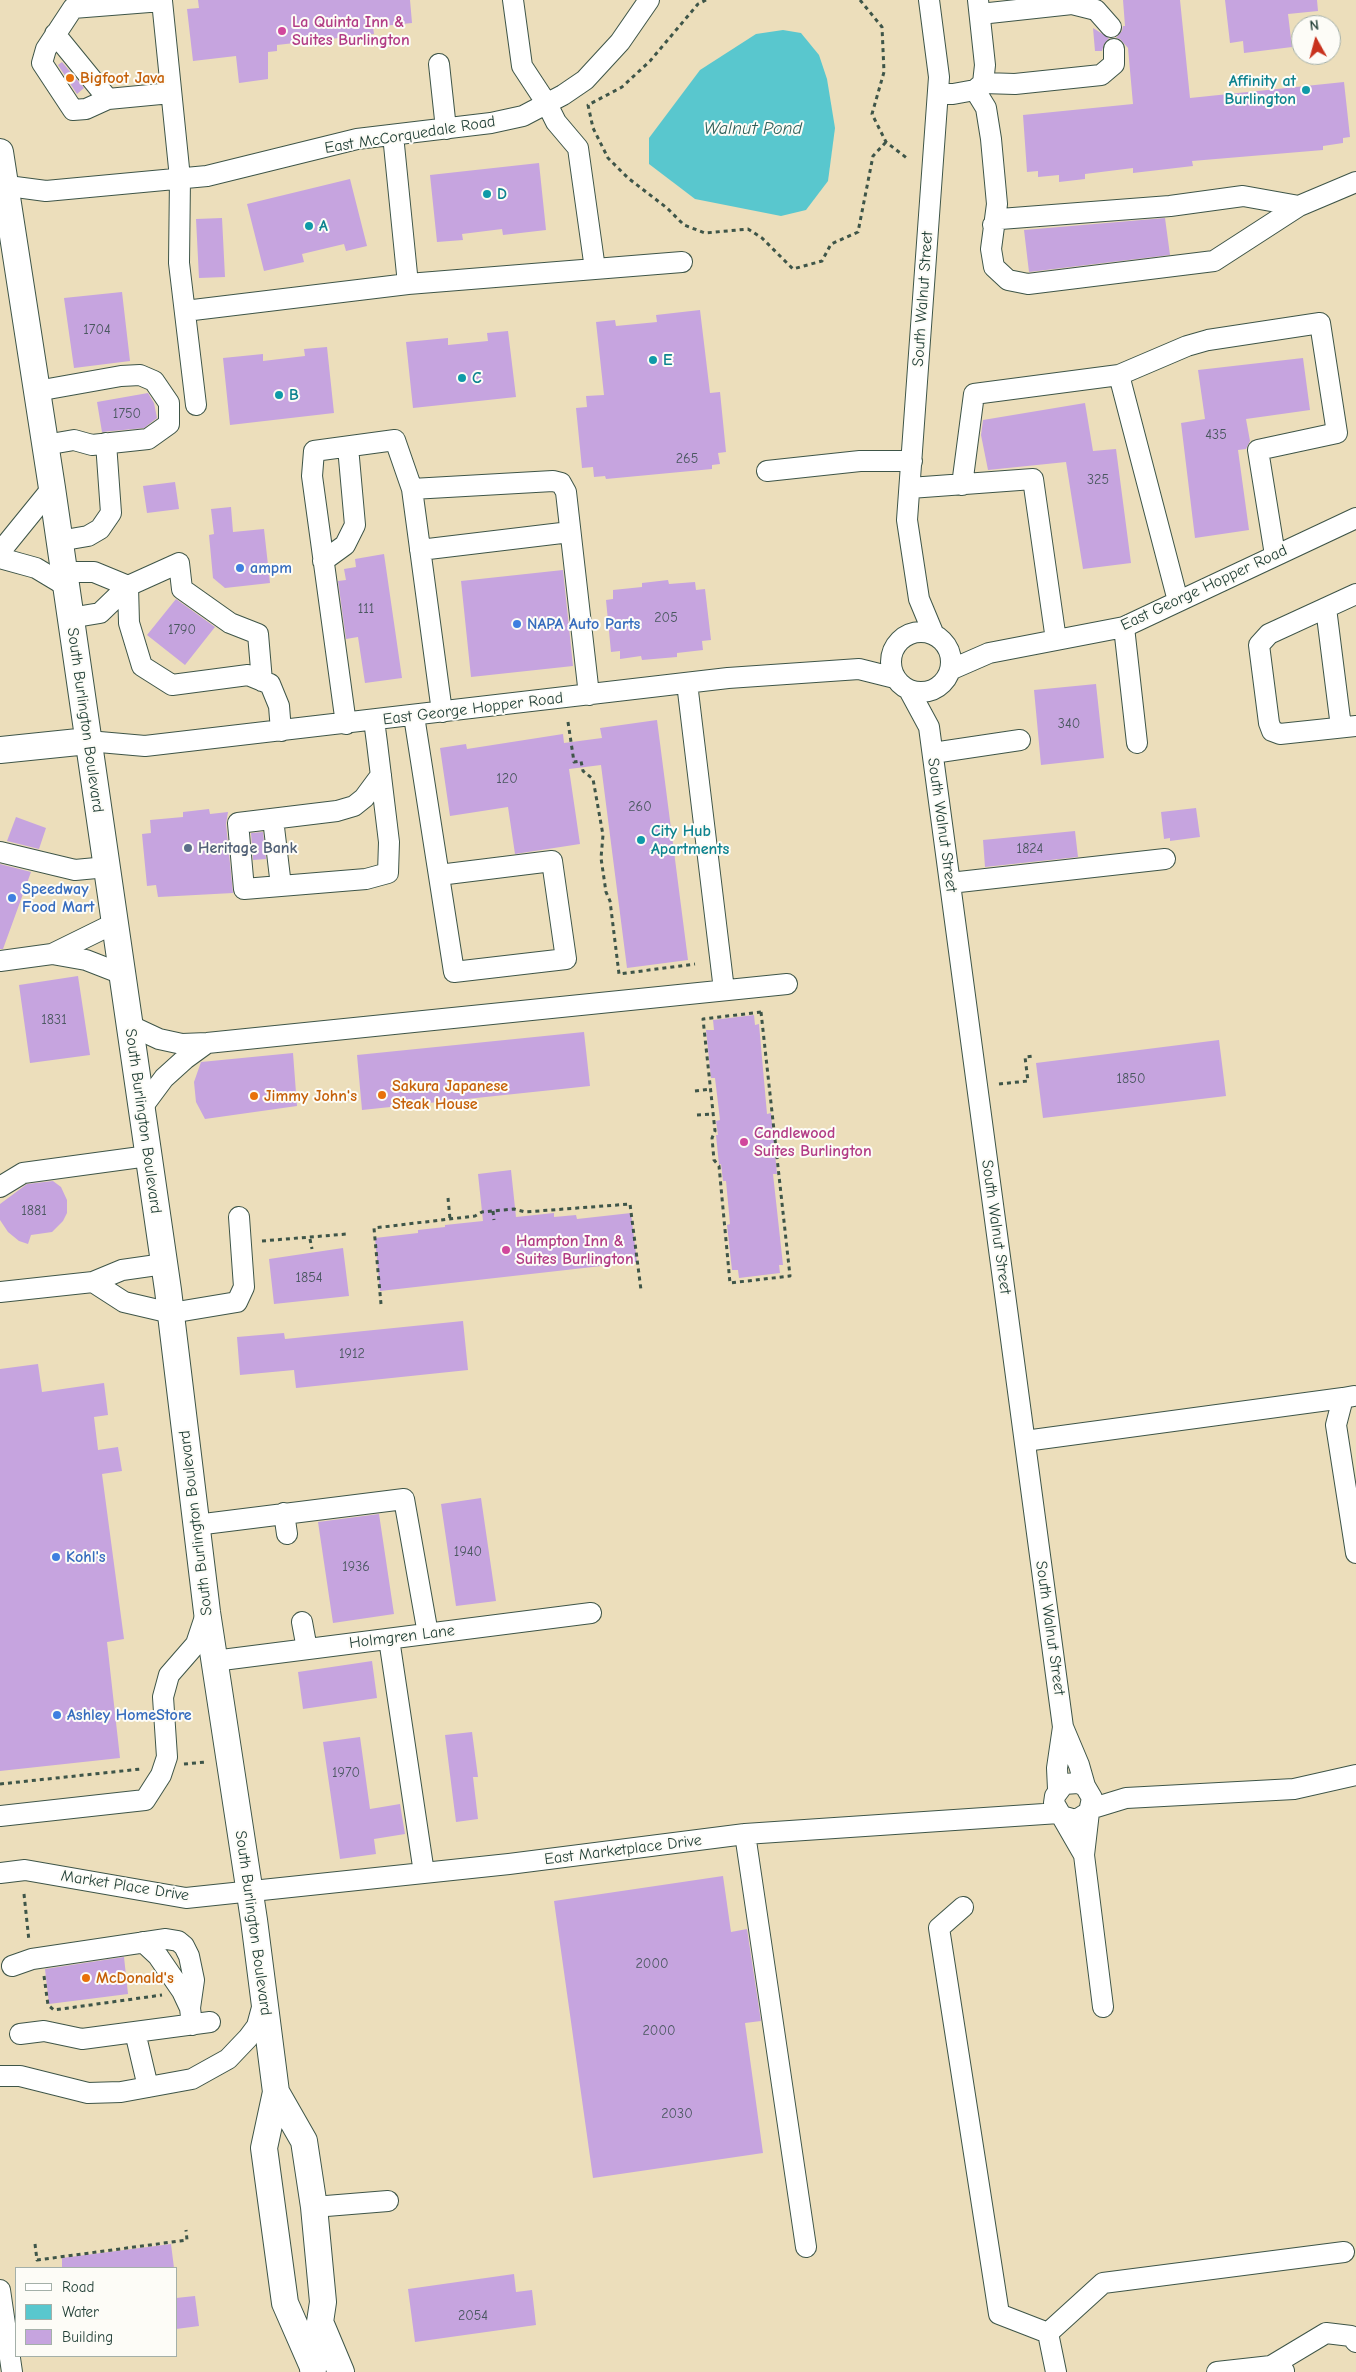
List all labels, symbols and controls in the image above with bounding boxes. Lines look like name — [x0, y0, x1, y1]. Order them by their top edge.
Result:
place label: La Quinta Inn & Suites Burlington — [292, 12, 410, 50]
north arrow — [1291, 15, 1341, 65]
text: N — [1309, 17, 1320, 35]
marker: La Quinta Inn & Suites Burlington — [276, 25, 288, 37]
place label: Bigfoot Java — [80, 68, 165, 88]
place label: Affinity at Burlington — [1225, 71, 1296, 109]
marker: Bigfoot Java — [64, 72, 76, 84]
marker: Affinity at Burlington — [1300, 84, 1312, 96]
street label: East McCorquedale Road — [323, 112, 497, 158]
water label: Walnut Pond — [704, 118, 802, 140]
place label: D — [497, 184, 507, 204]
marker: D — [481, 188, 493, 200]
place label: A — [319, 216, 328, 236]
marker: A — [303, 220, 315, 232]
street label: South Walnut Street — [909, 231, 937, 367]
house number: 1704 — [83, 322, 111, 338]
place label: E — [663, 350, 672, 370]
marker: E — [647, 354, 659, 366]
place label: C — [472, 368, 482, 388]
marker: C — [456, 372, 468, 384]
place label: B — [289, 385, 299, 405]
marker: B — [273, 389, 285, 401]
house number: 1750 — [113, 406, 141, 422]
house number: 435 — [1205, 427, 1227, 443]
house number: 265 — [676, 451, 698, 467]
house number: 325 — [1087, 472, 1109, 488]
street label: East George Hopper Road — [1118, 541, 1290, 635]
place label: ampm — [250, 558, 292, 578]
marker: ampm — [234, 562, 246, 574]
house number: 111 — [358, 601, 374, 617]
house number: 205 — [654, 610, 678, 626]
place label: NAPA Auto Parts — [527, 614, 640, 634]
marker: NAPA Auto Parts — [511, 618, 523, 630]
house number: 1790 — [168, 622, 196, 638]
street label: South Burlington Boulevard — [63, 626, 107, 814]
street label: East George Hopper Road — [382, 688, 564, 730]
house number: 340 — [1058, 716, 1080, 732]
street label: South Walnut Street — [923, 757, 961, 893]
house number: 120 — [496, 771, 518, 787]
house number: 260 — [628, 799, 652, 815]
place label: City Hub Apartments — [651, 821, 729, 859]
marker: City Hub Apartments — [635, 834, 647, 846]
place label: Heritage Bank — [198, 838, 297, 858]
house number: 1824 — [1017, 841, 1043, 857]
marker: Heritage Bank — [182, 842, 194, 854]
place label: Speedway Food Mart — [22, 879, 95, 917]
marker: Speedway Food Mart — [6, 892, 18, 904]
house number: 1831 — [41, 1012, 67, 1028]
street label: South Burlington Boulevard — [121, 1027, 165, 1215]
house number: 1850 — [1117, 1071, 1145, 1087]
place label: Sakura Japanese Steak House — [392, 1076, 508, 1114]
place label: Jimmy John's — [264, 1086, 357, 1106]
marker: Sakura Japanese Steak House — [376, 1089, 388, 1101]
marker: Jimmy John's — [248, 1090, 260, 1102]
place label: Candlewood Suites Burlington — [754, 1123, 872, 1161]
marker: Candlewood Suites Burlington — [738, 1136, 750, 1148]
street label: South Walnut Street — [977, 1159, 1015, 1295]
house number: 1881 — [21, 1203, 47, 1219]
place label: Hampton Inn & Suites Burlington — [516, 1231, 634, 1269]
marker: Hampton Inn & Suites Burlington — [500, 1244, 512, 1256]
house number: 1854 — [295, 1270, 323, 1286]
house number: 1912 — [339, 1346, 365, 1362]
street label: South Burlington Boulevard — [175, 1429, 217, 1617]
house number: 1940 — [454, 1544, 482, 1560]
place label: Kohl's — [66, 1547, 106, 1567]
marker: Kohl's — [50, 1551, 62, 1563]
house number: 1936 — [342, 1559, 370, 1575]
street label: South Walnut Street — [1031, 1560, 1069, 1696]
street label: Holmgren Lane — [348, 1621, 456, 1653]
place label: Ashley HomeStore — [67, 1705, 192, 1725]
marker: Ashley HomeStore — [51, 1709, 63, 1721]
house number: 1970 — [332, 1765, 360, 1781]
street label: South Burlington Boulevard — [231, 1829, 275, 2017]
street label: East Marketplace Drive — [543, 1831, 703, 1869]
street label: Market Place Drive — [60, 1866, 190, 1906]
house number: 2000 — [636, 1956, 668, 1972]
place label: McDonald's — [96, 1968, 174, 1988]
marker: McDonald's — [80, 1972, 92, 1984]
house number: 2000 — [643, 2023, 675, 2039]
house number: 2030 — [661, 2106, 693, 2122]
legend — [15, 2267, 178, 2357]
text: Road — [62, 2278, 94, 2296]
text: Water — [62, 2303, 99, 2321]
house number: 2054 — [458, 2308, 488, 2324]
text: Building — [62, 2328, 113, 2346]

